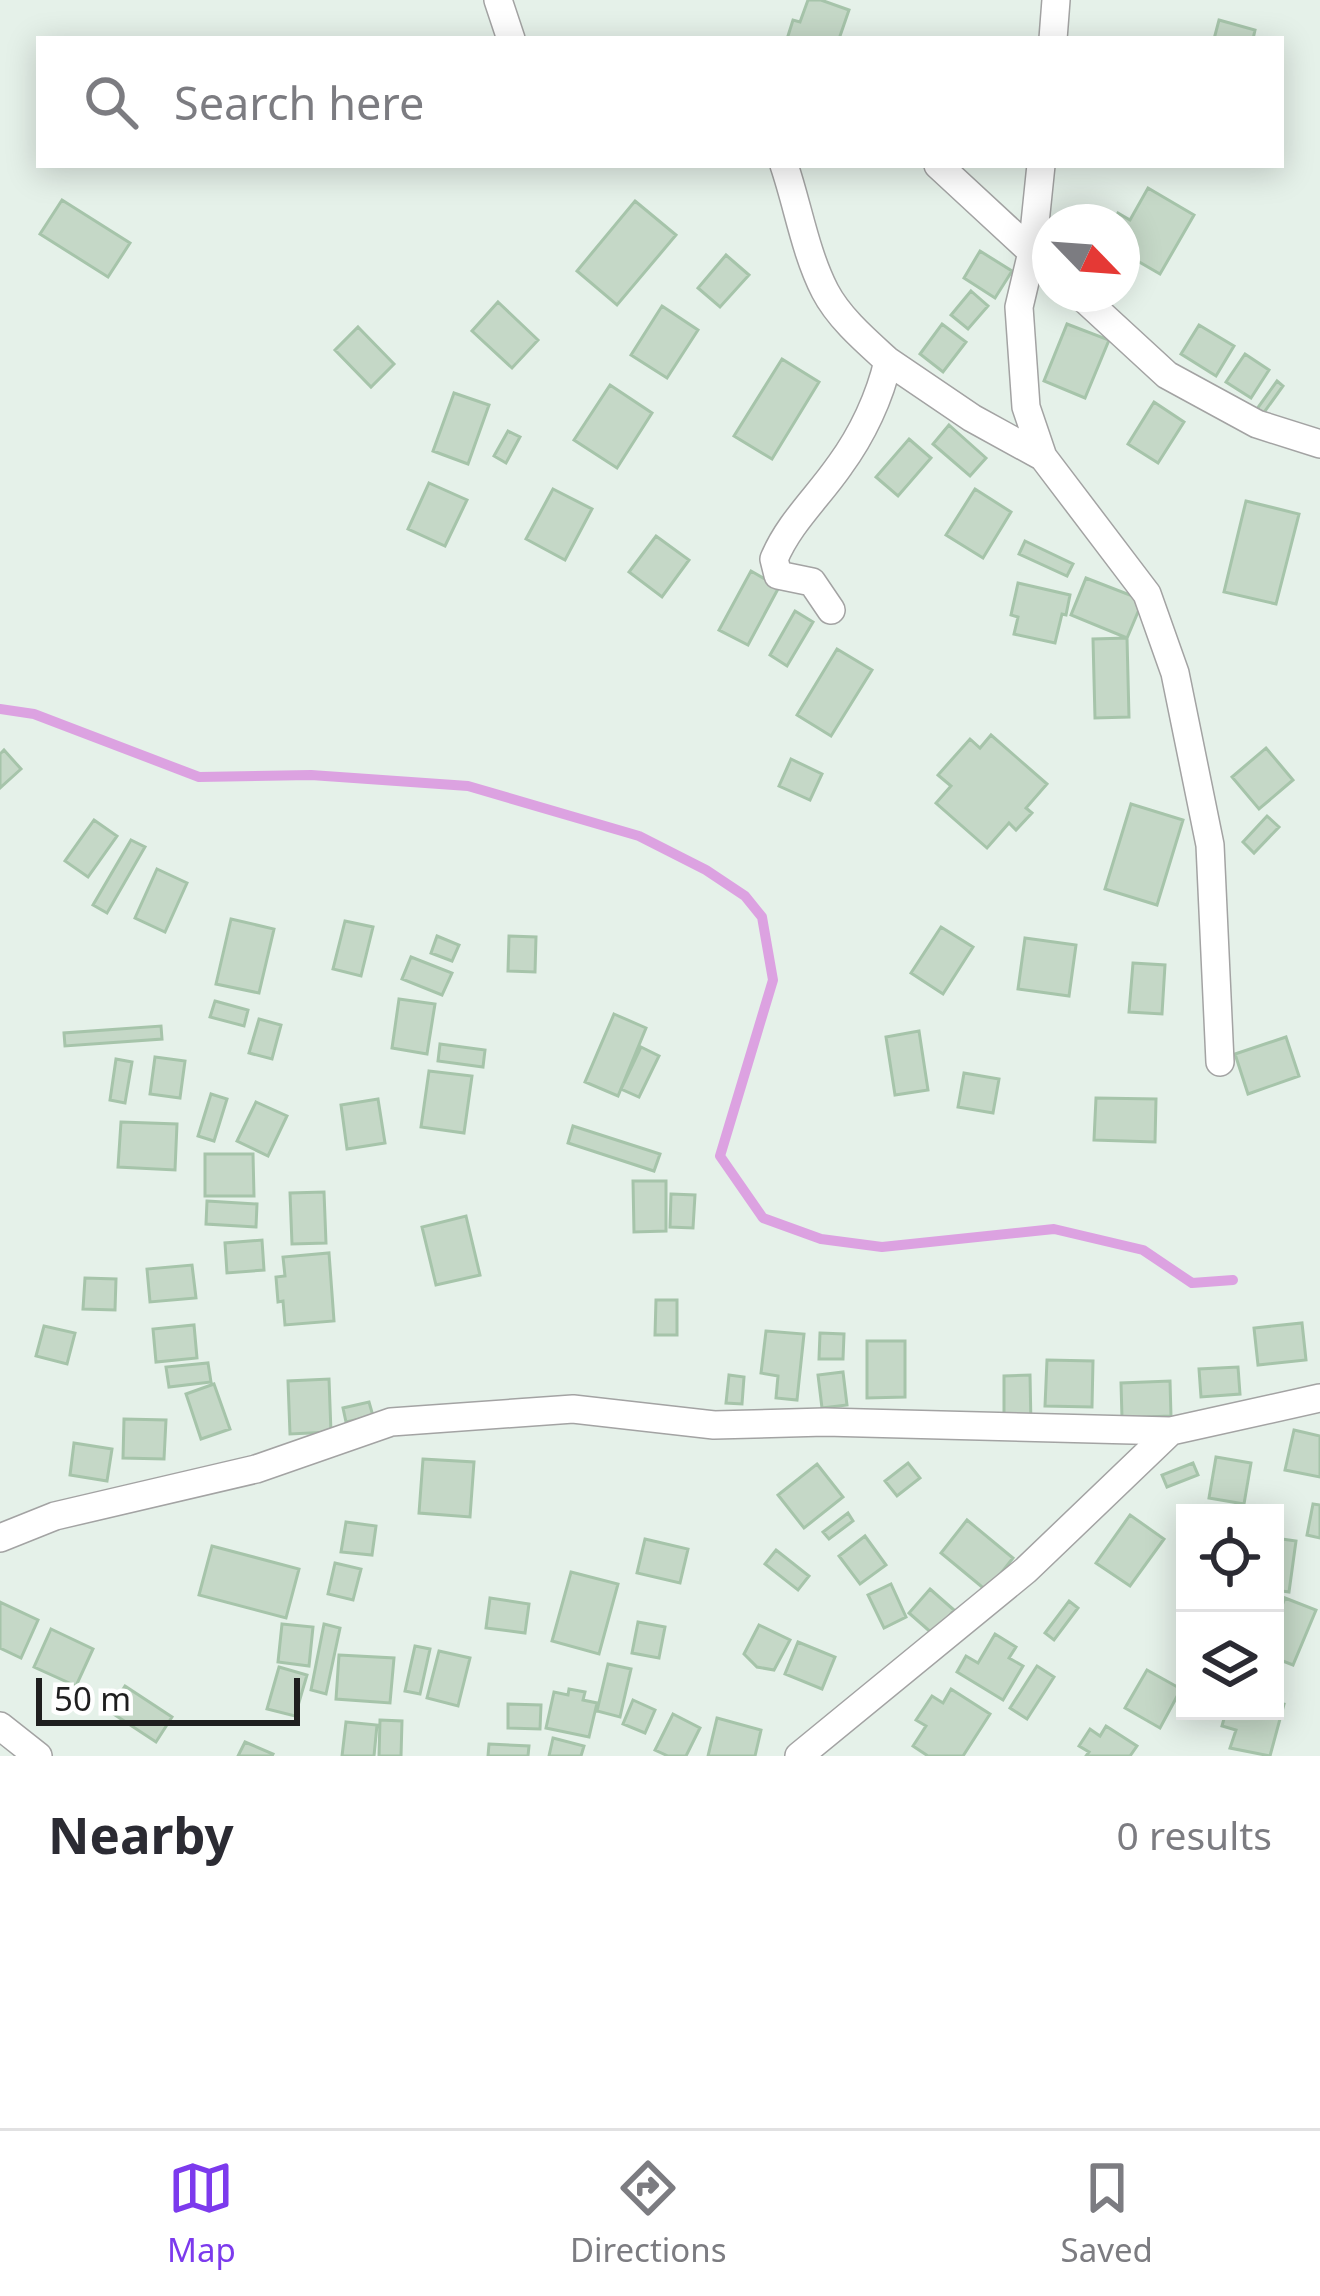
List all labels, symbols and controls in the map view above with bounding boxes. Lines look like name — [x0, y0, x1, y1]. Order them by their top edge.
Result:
search box — [36, 36, 1284, 168]
icon: search — [78, 69, 144, 135]
text: Search here — [174, 72, 424, 133]
north arrow — [1032, 204, 1140, 312]
map controls — [1176, 1504, 1284, 1720]
button: locate — [1176, 1504, 1284, 1612]
button: layers — [1176, 1612, 1284, 1720]
scale bar — [36, 1672, 300, 1725]
text: 50 m — [54, 1676, 131, 1721]
text: Nearby — [48, 1799, 234, 1869]
text: 0 results — [1117, 1808, 1272, 1861]
tab: Map — [167, 2155, 236, 2272]
tab: Directions — [570, 2155, 727, 2272]
tab: Saved — [1061, 2155, 1153, 2272]

